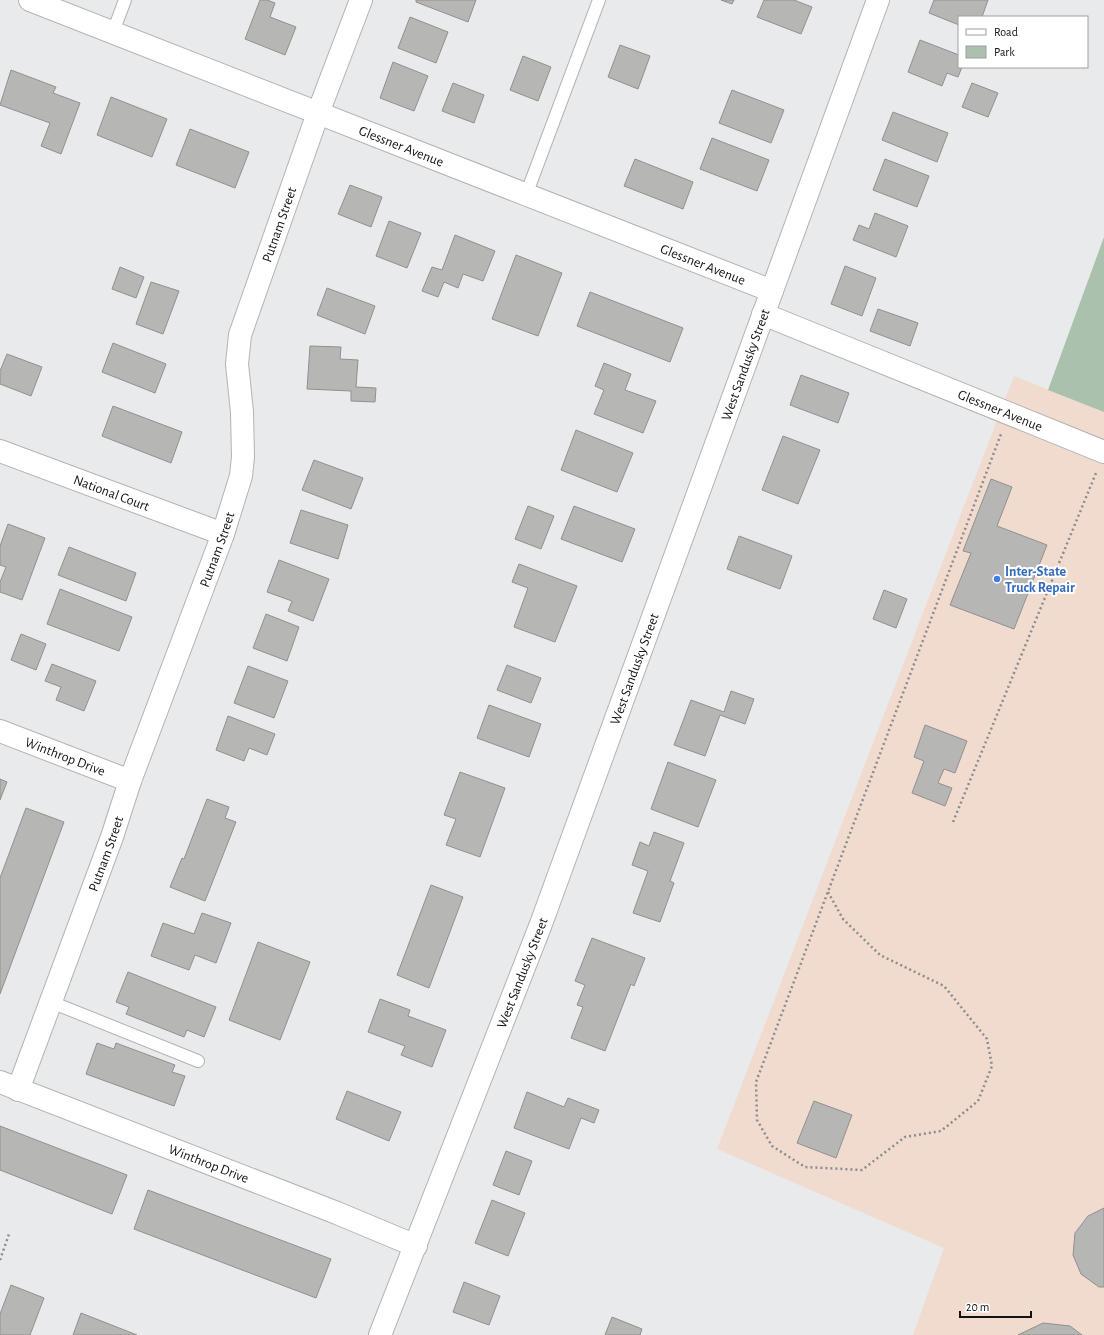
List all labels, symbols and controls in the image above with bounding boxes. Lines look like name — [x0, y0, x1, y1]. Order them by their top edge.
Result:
legend — [958, 16, 1088, 68]
text: Road — [994, 26, 1018, 38]
text: Park — [994, 46, 1015, 58]
street label: Glessner Avenue — [357, 124, 446, 170]
street label: Putnam Street — [260, 185, 300, 264]
street label: Glessner Avenue — [658, 242, 747, 288]
street label: West Sandusky Street — [719, 307, 773, 422]
street label: Glessner Avenue — [956, 388, 1044, 434]
street label: National Court — [71, 473, 151, 514]
street label: Putnam Street — [198, 510, 238, 589]
place label: Inter-State Truck Repair — [1005, 565, 1075, 595]
marker: Inter-State Truck Repair — [992, 574, 1002, 584]
street label: West Sandusky Street — [608, 611, 662, 727]
street label: Winthrop Drive — [23, 735, 107, 779]
street label: Putnam Street — [86, 814, 126, 893]
street label: West Sandusky Street — [495, 915, 551, 1030]
street label: Winthrop Drive — [166, 1142, 250, 1186]
scale bar — [960, 1293, 1031, 1319]
text: 20 m — [966, 1301, 989, 1313]

